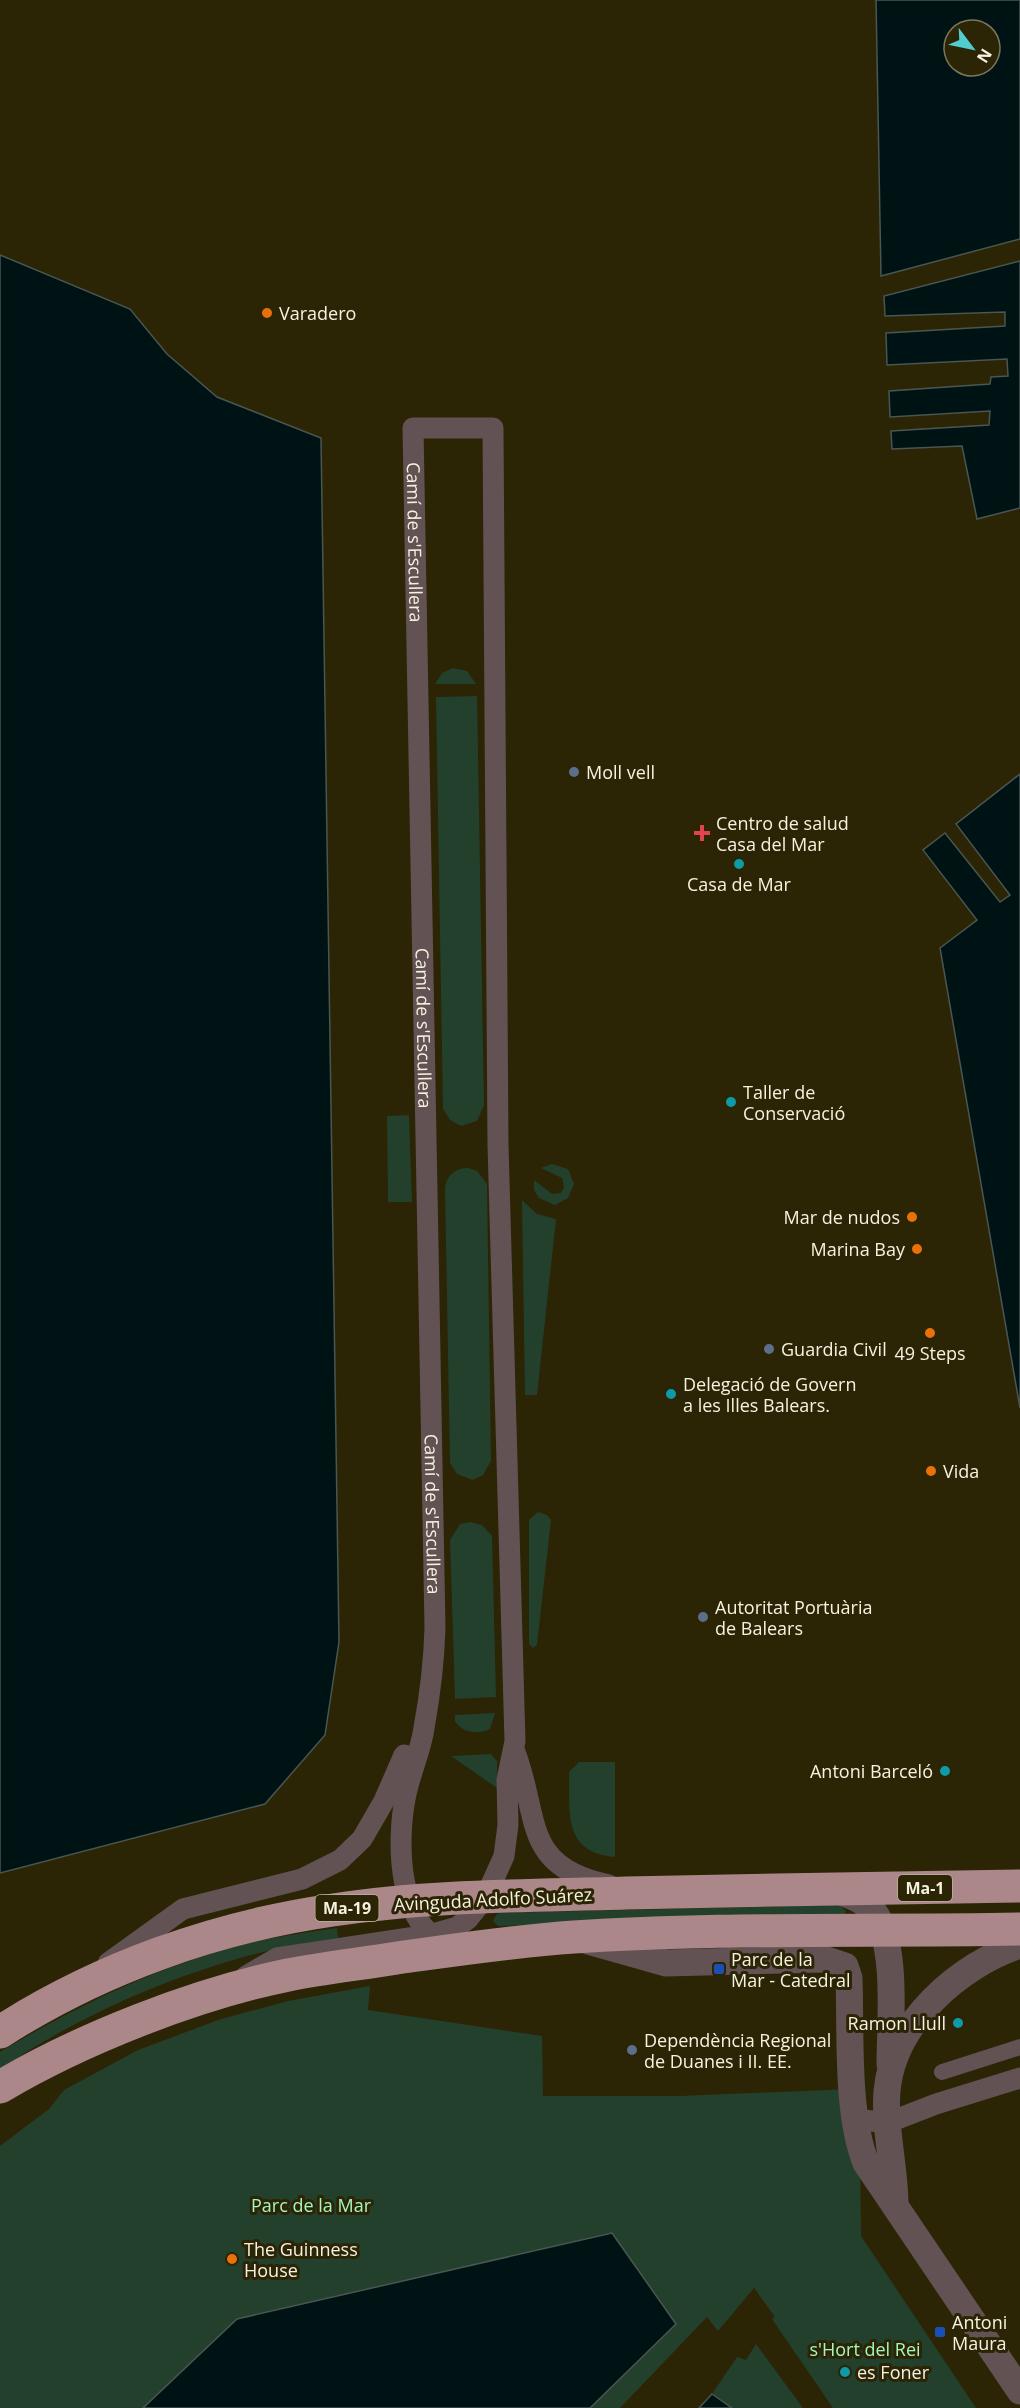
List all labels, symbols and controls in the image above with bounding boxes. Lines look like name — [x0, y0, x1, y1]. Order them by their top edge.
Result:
north arrow — [942, 18, 1002, 78]
text: N — [972, 45, 997, 67]
place label: Varadero — [279, 301, 356, 325]
marker: Varadero — [260, 306, 274, 320]
street label: Camí de s'Escullera — [402, 462, 429, 623]
place label: Moll vell — [586, 760, 655, 784]
marker: Moll vell — [567, 765, 581, 779]
place label: Centro de salud Casa del Mar — [716, 811, 849, 856]
marker: Centro de salud Casa del Mar — [693, 824, 711, 842]
marker: Casa de Mar — [732, 857, 746, 871]
place label: Casa de Mar — [687, 872, 792, 896]
street label: Camí de s'Escullera — [411, 948, 437, 1109]
place label: Taller de Conservació — [743, 1080, 845, 1125]
marker: Taller de Conservació — [724, 1095, 738, 1109]
place label: Mar de nudos — [783, 1205, 900, 1229]
marker: Mar de nudos — [905, 1210, 919, 1224]
place label: Marina Bay — [811, 1237, 906, 1261]
marker: Marina Bay — [910, 1242, 924, 1256]
marker: 49 Steps — [923, 1326, 937, 1340]
place label: Guardia Civil — [781, 1337, 887, 1361]
place label: 49 Steps — [894, 1341, 966, 1365]
marker: Guardia Civil — [762, 1342, 776, 1356]
place label: Delegació de Govern a les Illes Balears. — [683, 1372, 856, 1417]
marker: Delegació de Govern a les Illes Balears. — [664, 1387, 678, 1401]
street label: Camí de s'Escullera — [419, 1434, 446, 1594]
place label: Vida — [943, 1459, 979, 1483]
marker: Vida — [924, 1464, 938, 1478]
place label: Autoritat Portuària de Balears — [715, 1595, 872, 1640]
marker: Autoritat Portuària de Balears — [696, 1610, 710, 1624]
place label: Antoni Barceló — [810, 1759, 933, 1783]
marker: Antoni Barceló — [938, 1764, 952, 1778]
road number: Ma-1 — [898, 1875, 952, 1901]
street label: Avinguda Adolfo Suárez — [393, 1882, 593, 1916]
road number: Ma-19 — [316, 1895, 378, 1921]
place label: Parc de la Mar - Catedral — [731, 1947, 850, 1992]
marker: Parc de la Mar - Catedral — [712, 1962, 726, 1976]
place label: Ramon Llull — [848, 2011, 946, 2035]
marker: Ramon Llull — [951, 2016, 965, 2030]
place label: Dependència Regional de Duanes i II. EE. — [644, 2028, 831, 2073]
marker: Dependència Regional de Duanes i II. EE. — [625, 2043, 639, 2057]
park label: Parc de la Mar — [251, 2193, 372, 2217]
place label: The Guinness House — [244, 2237, 358, 2282]
marker: The Guinness House — [225, 2252, 239, 2266]
place label: Antoni Maura — [952, 2310, 1007, 2355]
marker: Antoni Maura — [933, 2325, 947, 2339]
park label: s'Hort del Rei — [809, 2337, 921, 2361]
place label: es Foner — [857, 2360, 930, 2384]
marker: es Foner — [838, 2365, 852, 2379]

